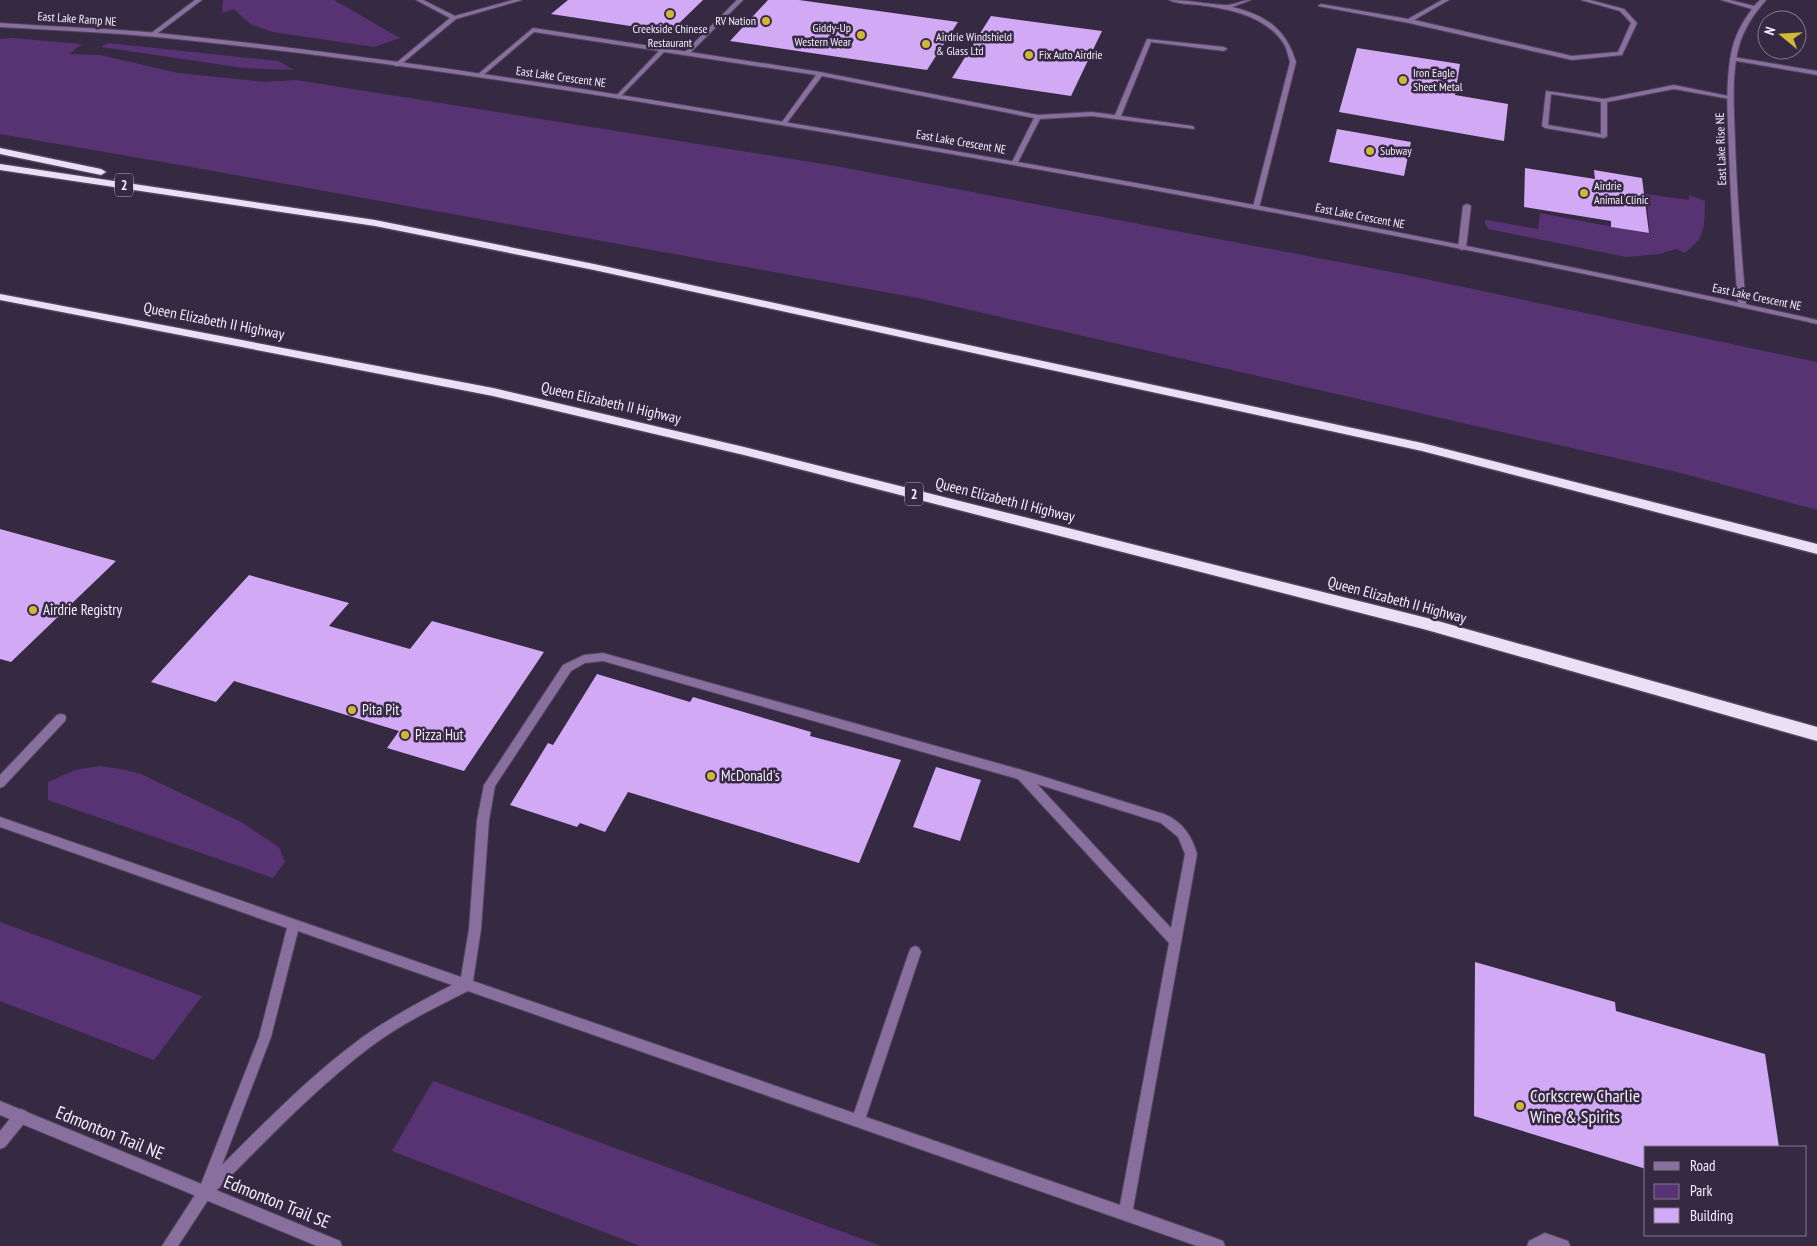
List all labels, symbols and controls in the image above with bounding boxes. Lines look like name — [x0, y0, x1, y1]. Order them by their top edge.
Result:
street label: East Lake Ramp NE — [37, 8, 117, 29]
marker: Creekside Chinese Restaurant — [664, 8, 676, 20]
north arrow — [1757, 10, 1807, 60]
place label: RV Nation — [715, 13, 756, 28]
marker: RV Nation — [760, 15, 772, 27]
place label: Giddy-Up Western Wear — [795, 20, 852, 49]
place label: Creekside Chinese Restaurant — [632, 21, 708, 50]
text: N — [1760, 25, 1779, 37]
marker: Giddy-Up Western Wear — [855, 29, 867, 41]
place label: Airdrie Windshield & Glass Ltd — [936, 29, 1012, 58]
marker: Airdrie Windshield & Glass Ltd — [920, 38, 932, 50]
place label: Fix Auto Airdrie — [1039, 47, 1103, 62]
marker: Fix Auto Airdrie — [1023, 49, 1035, 61]
street label: East Lake Crescent NE — [515, 63, 607, 90]
place label: Iron Eagle Sheet Metal — [1413, 65, 1463, 94]
marker: Iron Eagle Sheet Metal — [1397, 74, 1409, 86]
street label: East Lake Rise NE — [1712, 112, 1729, 186]
street label: East Lake Crescent NE — [915, 126, 1007, 157]
place label: Subway — [1380, 143, 1412, 158]
marker: Subway — [1364, 145, 1376, 157]
road number: 2 — [115, 174, 133, 196]
place label: Airdrie Animal Clinic — [1594, 178, 1649, 207]
marker: Airdrie Animal Clinic — [1578, 187, 1590, 199]
street label: East Lake Crescent NE — [1314, 199, 1406, 232]
street label: East Lake Crescent NE — [1711, 280, 1803, 313]
street label: Queen Elizabeth II Highway — [142, 298, 286, 344]
street label: Queen Elizabeth II Highway — [539, 377, 683, 428]
street label: Queen Elizabeth II Highway — [933, 473, 1077, 526]
road number: 2 — [905, 482, 923, 506]
street label: Queen Elizabeth II Highway — [1326, 572, 1469, 627]
place label: Airdrie Registry — [43, 600, 122, 619]
marker: Airdrie Registry — [27, 604, 39, 616]
place label: Pita Pit — [362, 700, 399, 719]
marker: Pita Pit — [346, 704, 358, 716]
place label: Pizza Hut — [415, 725, 464, 744]
marker: Pizza Hut — [399, 729, 411, 741]
place label: McDonald's — [721, 766, 780, 785]
marker: McDonald's — [705, 770, 717, 782]
place label: Corkscrew Charlie Wine & Spirits — [1530, 1084, 1640, 1128]
street label: Edmonton Trail NE — [53, 1100, 168, 1165]
marker: Corkscrew Charlie Wine & Spirits — [1514, 1100, 1526, 1112]
legend — [1644, 1146, 1807, 1236]
text: Road — [1690, 1156, 1716, 1175]
street label: Edmonton Trail SE — [221, 1170, 334, 1233]
text: Park — [1690, 1181, 1712, 1200]
text: Building — [1690, 1206, 1733, 1225]

